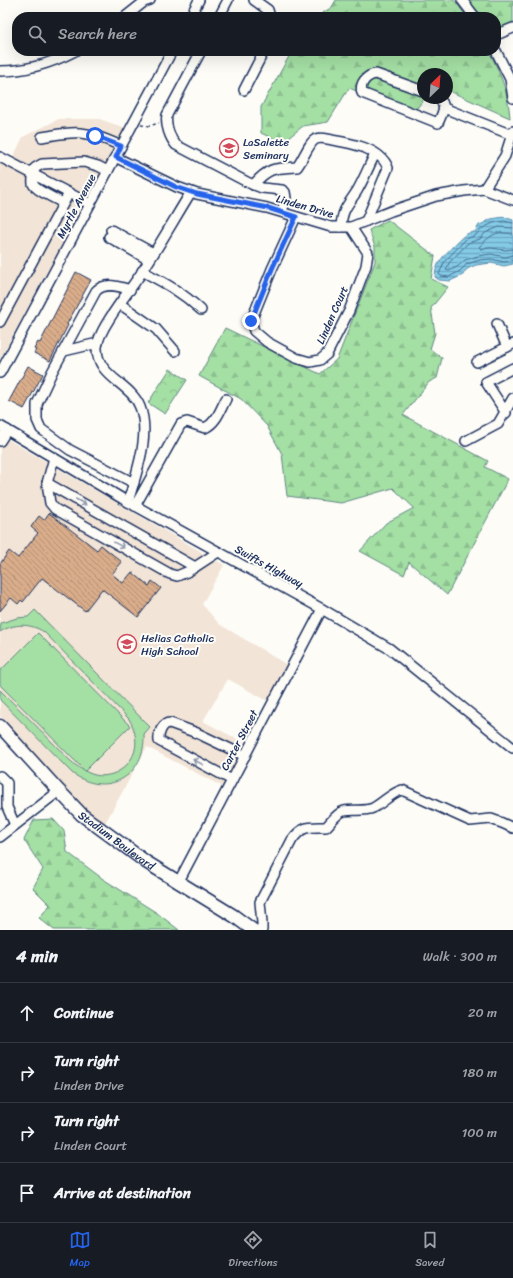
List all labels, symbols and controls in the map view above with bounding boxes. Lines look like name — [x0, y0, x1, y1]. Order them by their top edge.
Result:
search box — [12, 12, 501, 56]
text: Search here — [58, 21, 137, 47]
icon: search — [26, 23, 48, 45]
north arrow — [417, 68, 453, 104]
route start — [86, 127, 104, 145]
place label: LaSalette Seminary — [243, 133, 290, 165]
school or university icon: LaSalette Seminary — [218, 137, 240, 159]
street label: Myrtle Avenue — [51, 170, 102, 242]
street label: Linden Drive — [274, 189, 336, 224]
street label: Linden Court — [311, 283, 354, 347]
route end — [242, 312, 260, 330]
one-way arrow — [75, 499, 87, 507]
street label: Swifts Highway — [231, 540, 307, 593]
one-way arrow — [113, 542, 125, 549]
place label: Helias Catholic High School — [141, 629, 214, 661]
school or university icon: Helias Catholic High School — [116, 633, 138, 655]
street label: Carter Street — [215, 706, 264, 774]
one-way arrow — [192, 757, 204, 765]
street label: Stadium Boulevard — [74, 806, 160, 876]
text: 4 min — [16, 941, 58, 971]
text: Walk · 300 m — [423, 945, 497, 968]
text: Continue — [54, 1000, 114, 1026]
text: 20 m — [468, 1001, 497, 1024]
icon: ahead — [16, 1002, 38, 1024]
text: Turn right — [54, 1048, 119, 1074]
text: 180 m — [462, 1061, 497, 1084]
icon: right — [16, 1062, 38, 1084]
text: Linden Drive — [54, 1074, 124, 1097]
text: Turn right — [54, 1108, 119, 1134]
text: 100 m — [462, 1121, 497, 1144]
icon: right — [16, 1122, 38, 1144]
text: Linden Court — [54, 1134, 127, 1157]
text: Arrive at destination — [54, 1180, 191, 1206]
icon: arrive — [16, 1182, 38, 1204]
tab: Map — [69, 1229, 91, 1272]
tab: Directions — [228, 1229, 278, 1272]
tab: Saved — [415, 1229, 444, 1272]

